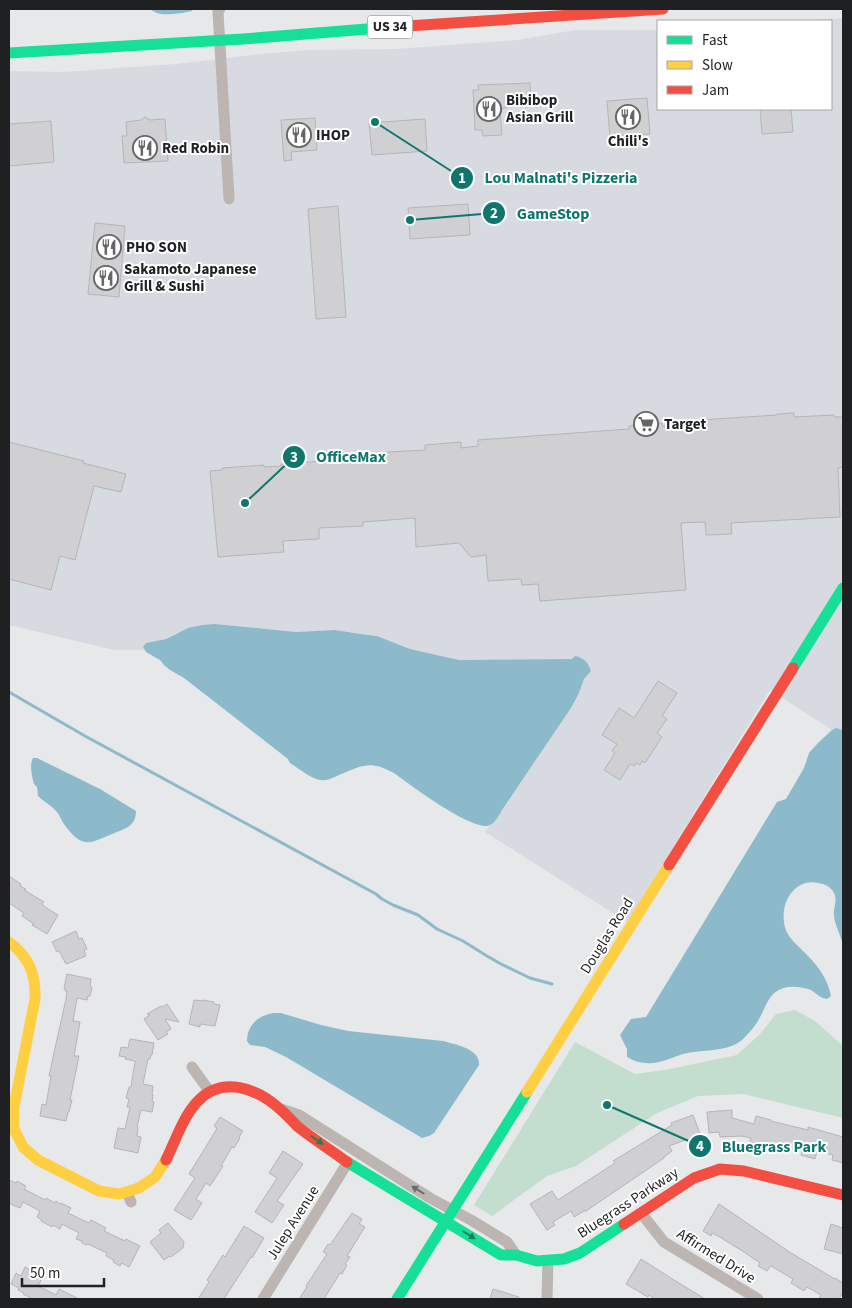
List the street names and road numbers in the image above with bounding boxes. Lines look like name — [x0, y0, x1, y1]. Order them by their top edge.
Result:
road number: US 34 — [368, 16, 412, 38]
street label: Douglas Road — [575, 894, 639, 978]
street label: Bluegrass Parkway — [573, 1162, 683, 1244]
street label: Julep Avenue — [262, 1182, 324, 1264]
street label: Affirmed Drive — [673, 1223, 759, 1289]

